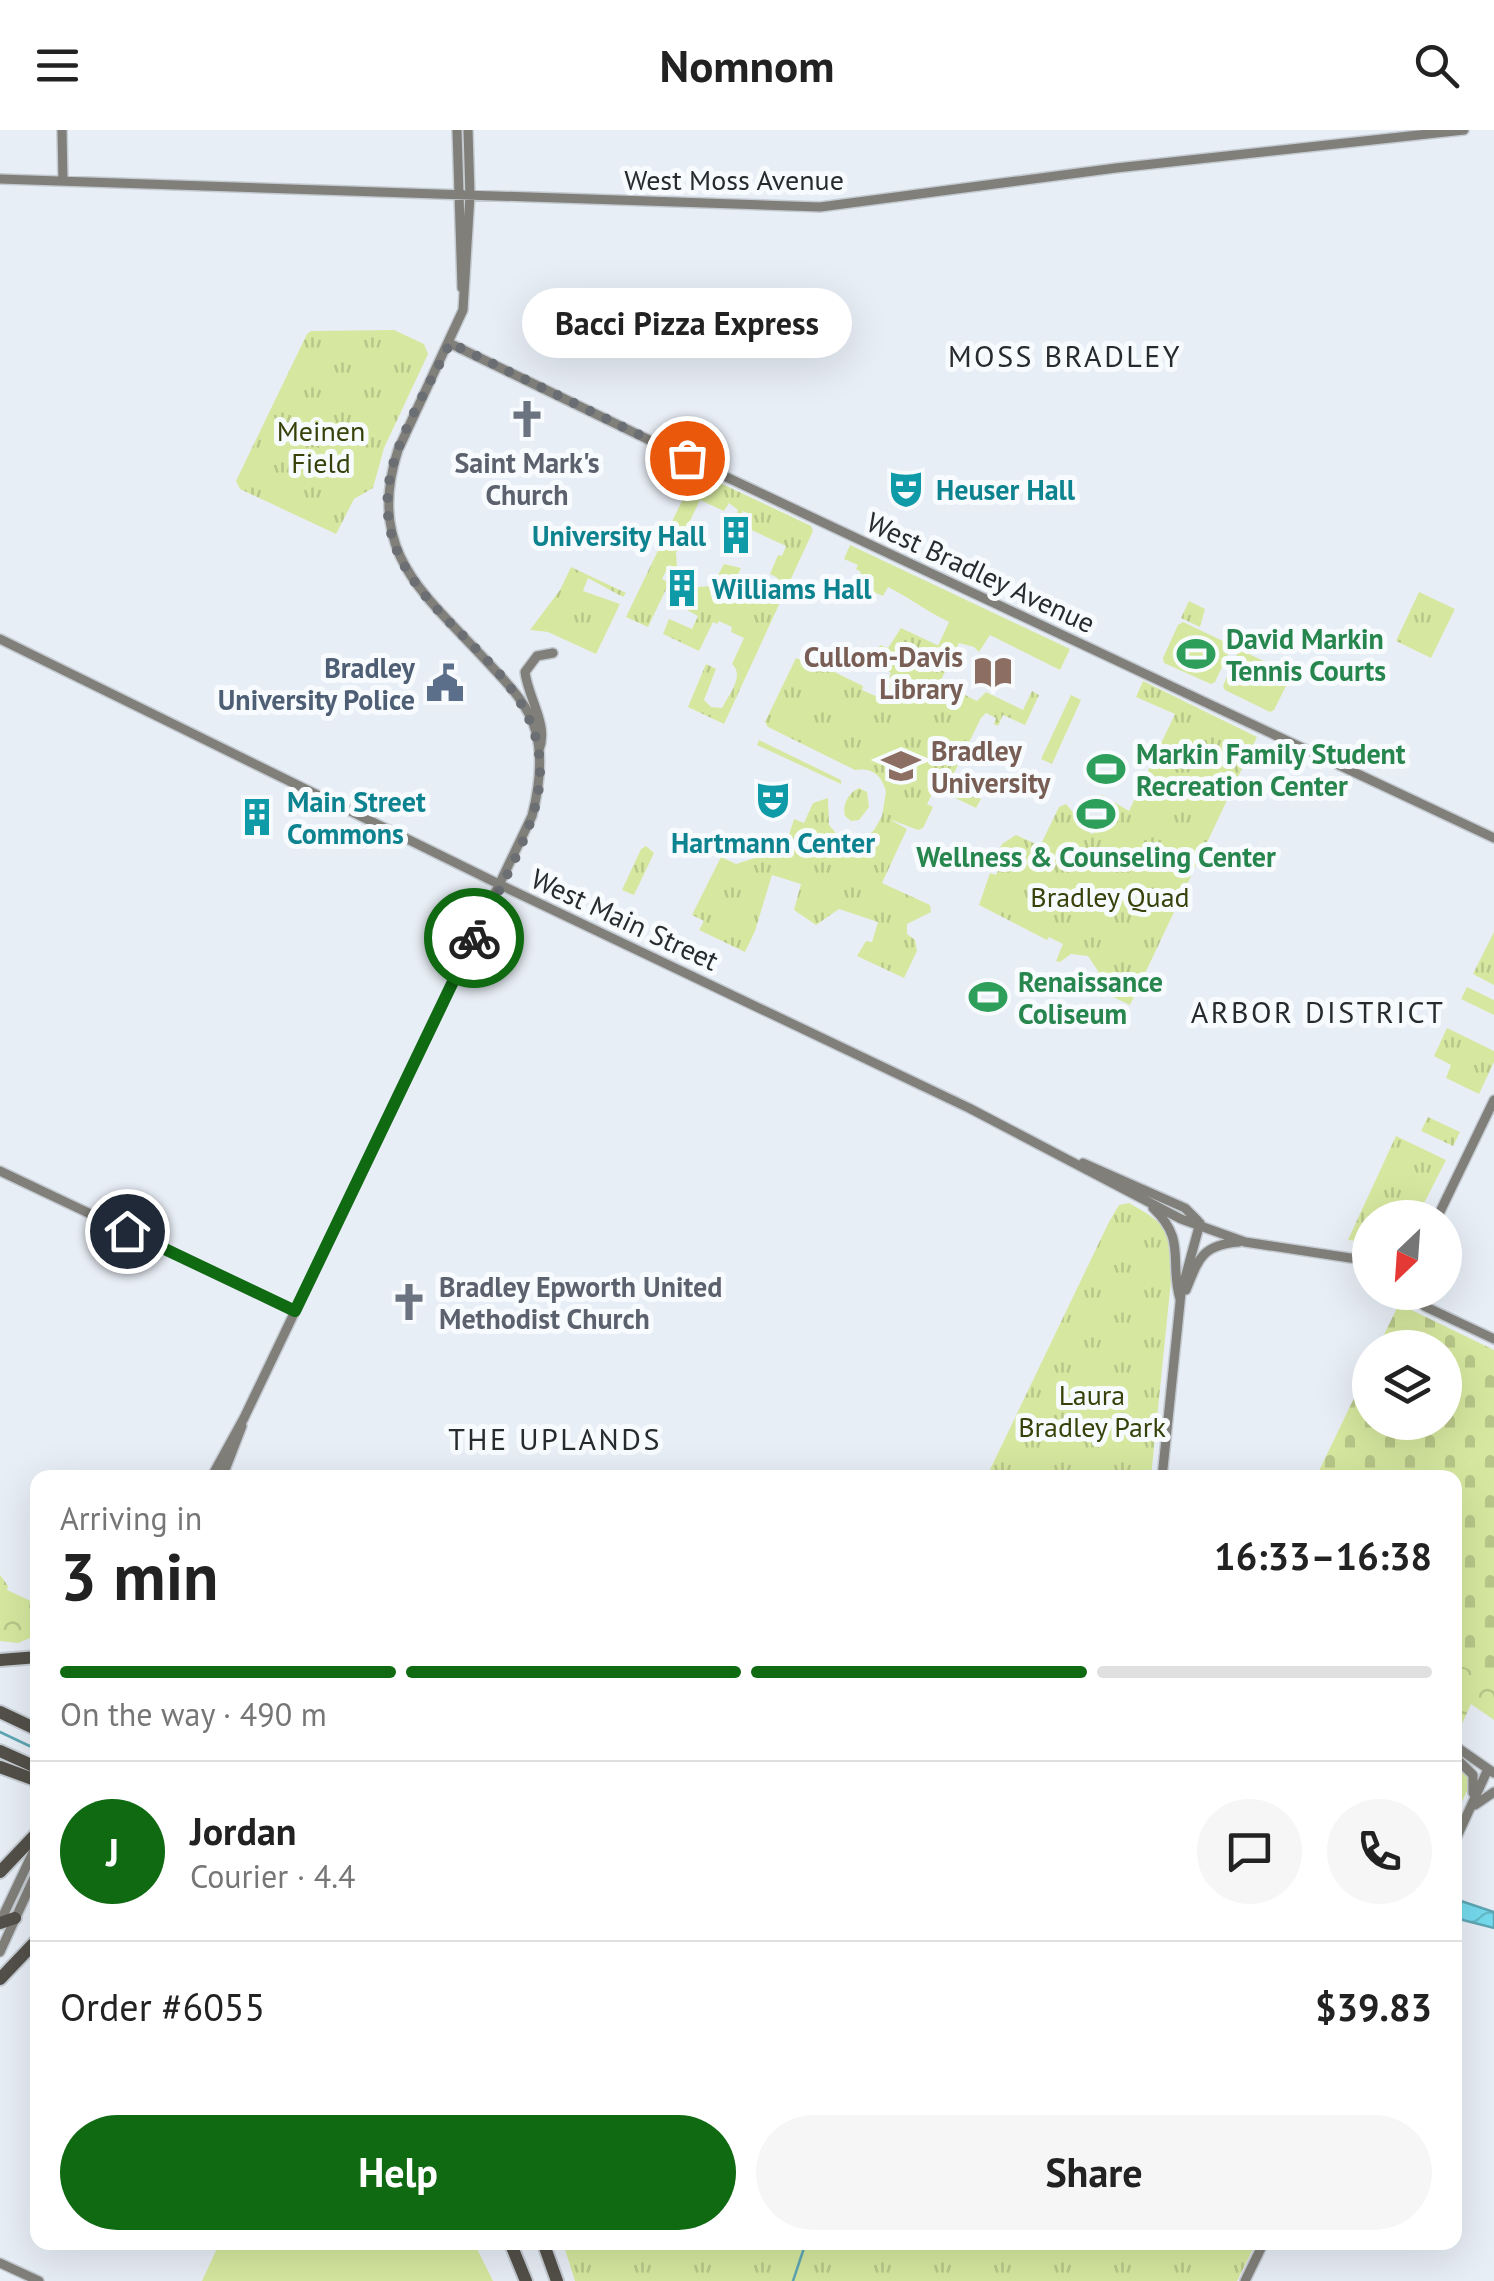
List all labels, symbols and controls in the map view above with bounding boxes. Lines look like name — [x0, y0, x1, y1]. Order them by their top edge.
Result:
text: Nomnom — [660, 36, 834, 94]
icon: menu — [30, 38, 85, 93]
icon: search — [1409, 38, 1464, 93]
street label: West Moss Avenue — [624, 161, 844, 198]
callout: Bacci Pizza Express — [522, 288, 852, 358]
text: Bacci Pizza Express — [555, 302, 819, 344]
district label: MOSS BRADLEY — [948, 336, 1182, 375]
church icon: Saint Mark's Church — [506, 398, 548, 440]
park label: Meinen Field — [277, 412, 365, 481]
pin — [645, 416, 730, 501]
icon: bag — [660, 431, 715, 486]
place label: Saint Mark's Church — [454, 444, 600, 513]
theatre icon: Heuser Hall — [885, 468, 927, 510]
place label: Heuser Hall — [936, 471, 1076, 508]
street label: West Bradley Avenue — [861, 503, 1101, 641]
building icon: University Hall — [715, 514, 757, 556]
place label: University Hall — [532, 517, 707, 554]
building icon: Williams Hall — [661, 567, 703, 609]
place label: Williams Hall — [712, 570, 872, 607]
place label: David Markin Tennis Courts — [1226, 620, 1386, 689]
sports icon: David Markin Tennis Courts — [1175, 633, 1217, 675]
place label: Cullom-Davis Library — [804, 638, 964, 707]
place label: Bradley University Police — [218, 649, 416, 718]
library icon: Cullom-Davis Library — [972, 651, 1014, 693]
public building icon: Bradley University Police — [424, 662, 466, 704]
place label: Bradley University — [931, 732, 1051, 801]
place label: Markin Family Student Recreation Center — [1136, 735, 1406, 804]
school or university icon: Bradley University — [880, 745, 922, 787]
sports icon: Markin Family Student Recreation Center — [1085, 748, 1127, 790]
theatre icon: Hartmann Center — [752, 779, 794, 821]
place label: Main Street Commons — [287, 783, 426, 852]
sports icon: Wellness & Counseling Center — [1075, 793, 1117, 835]
building icon: Main Street Commons — [236, 796, 278, 838]
place label: Hartmann Center — [671, 824, 875, 861]
place label: Wellness & Counseling Center — [916, 838, 1276, 875]
street label: West Main Street — [525, 859, 725, 979]
park label: Bradley Quad — [1030, 878, 1190, 915]
courier — [424, 888, 524, 988]
icon: bike — [447, 911, 502, 966]
place label: Renaissance Coliseum — [1018, 963, 1163, 1032]
sports icon: Renaissance Coliseum — [967, 976, 1009, 1018]
district label: ARBOR DISTRICT — [1191, 992, 1445, 1031]
pin — [85, 1189, 170, 1274]
north arrow — [1352, 1200, 1462, 1310]
map controls — [1352, 1200, 1462, 1440]
icon: home — [100, 1204, 155, 1259]
place label: Bradley Epworth United Methodist Church — [439, 1268, 722, 1337]
church icon: Bradley Epworth United Methodist Church — [388, 1281, 430, 1323]
button: layers — [1352, 1330, 1462, 1440]
park label: Laura Bradley Park — [1018, 1376, 1166, 1445]
district label: THE UPLANDS — [448, 1419, 662, 1458]
text: Arriving in — [60, 1497, 202, 1539]
text: 16:33–16:38 — [1214, 1531, 1432, 1580]
text: 3 min — [60, 1534, 219, 1618]
text: On the way · 490 m — [60, 1693, 327, 1735]
button: chat — [1197, 1799, 1302, 1904]
button: phone — [1327, 1799, 1432, 1904]
text: Jordan — [190, 1806, 296, 1855]
text: J — [106, 1827, 119, 1876]
text: Courier · 4.4 — [190, 1855, 356, 1897]
text: Order #6055 — [60, 1982, 265, 2031]
text: $39.83 — [1315, 1982, 1432, 2031]
button: Help — [60, 2115, 736, 2230]
button: Share — [756, 2115, 1432, 2230]

